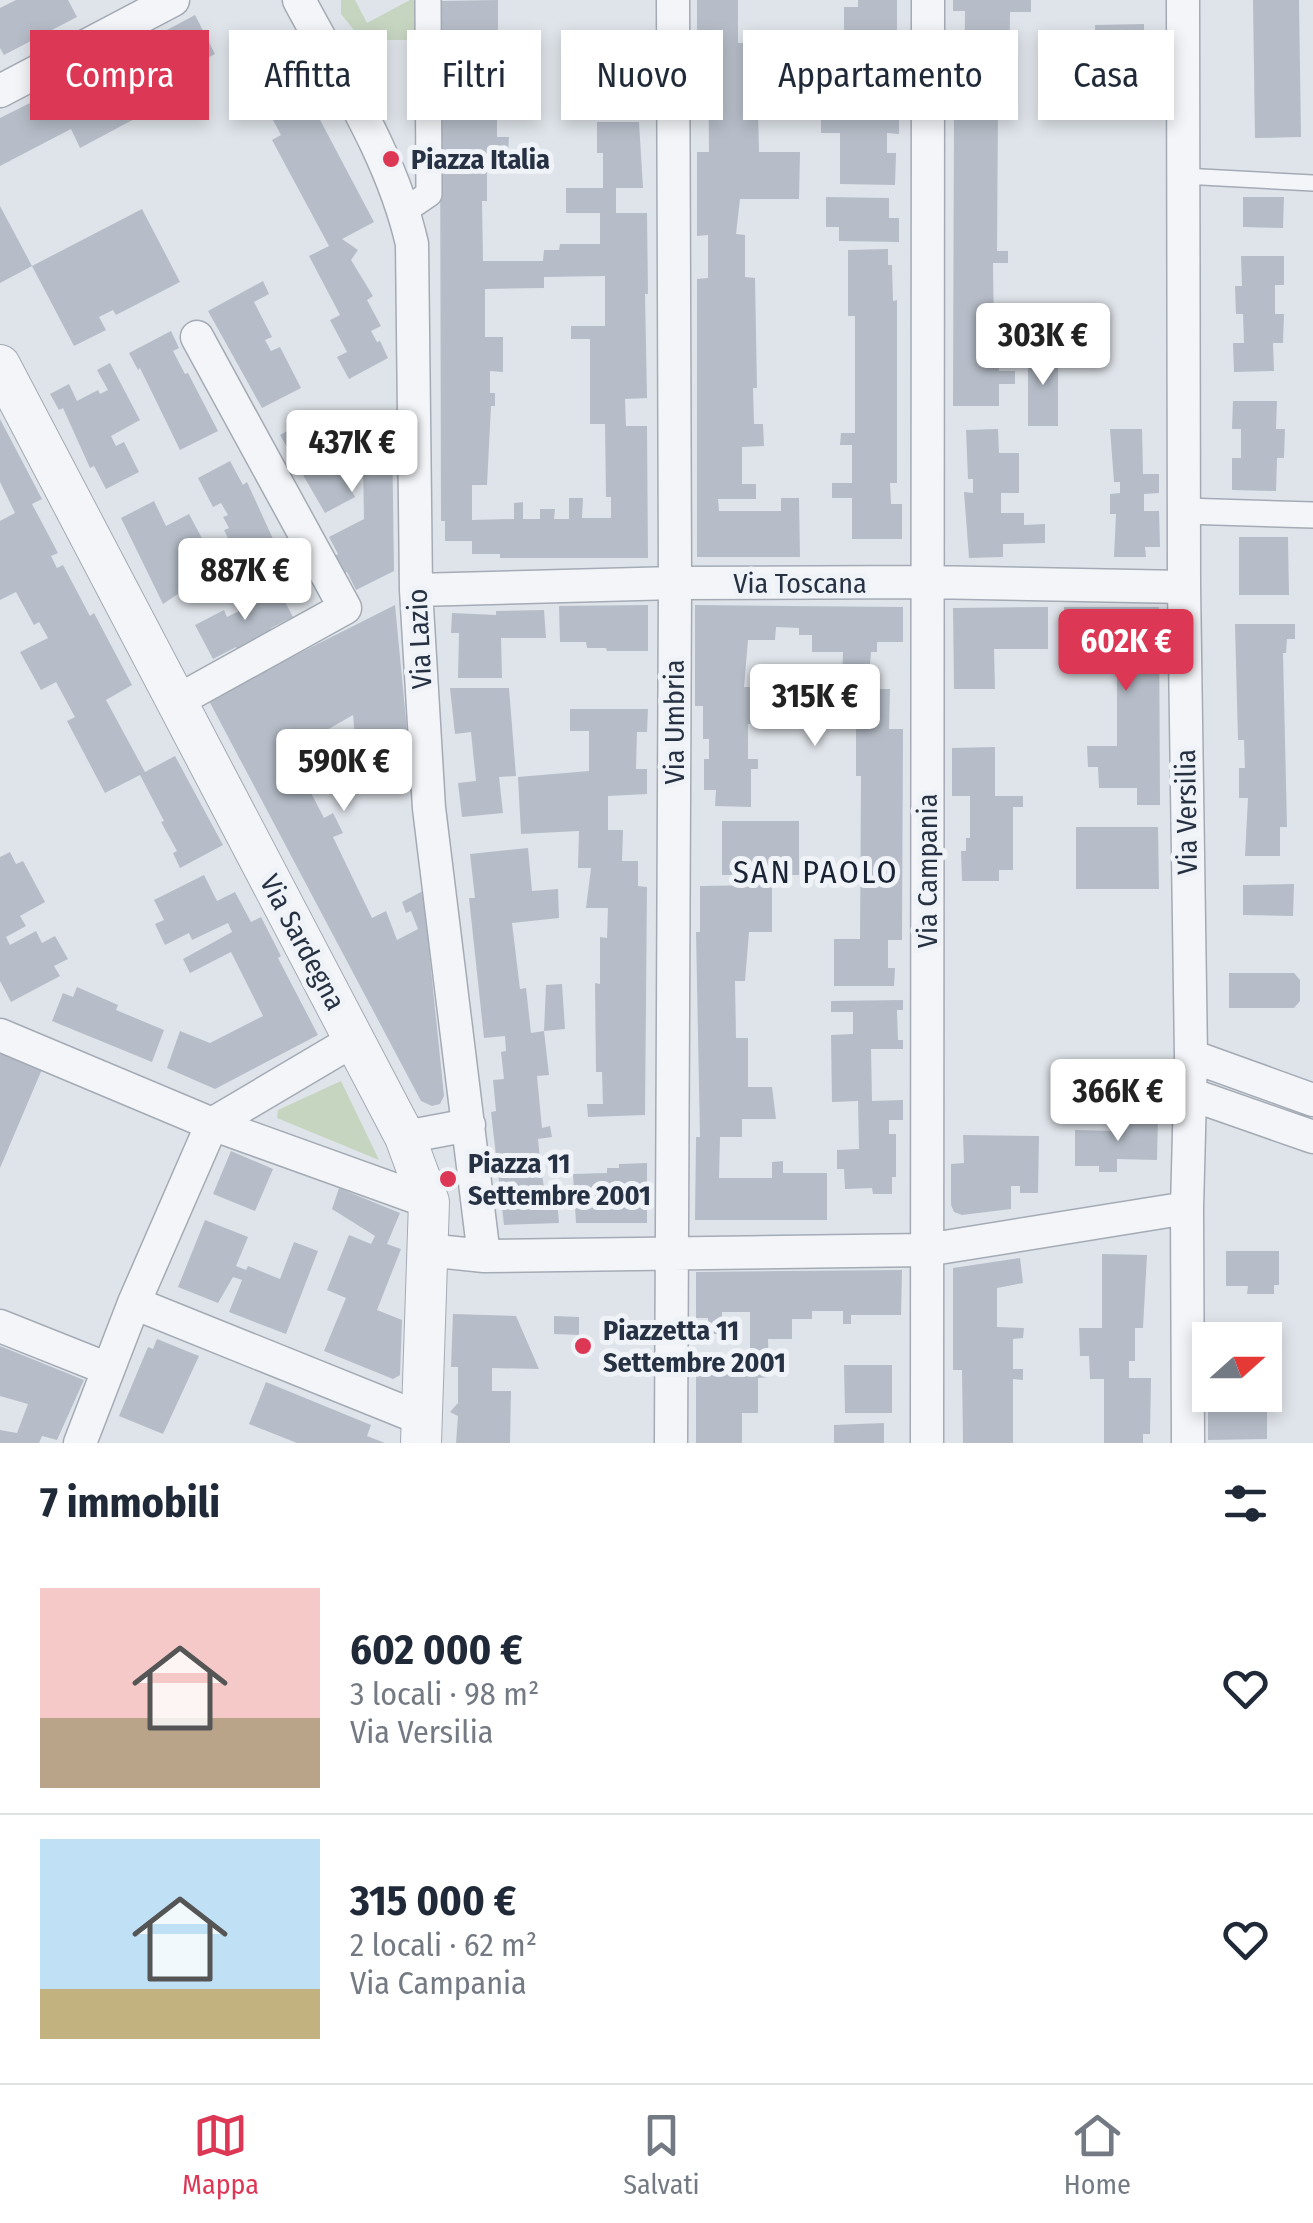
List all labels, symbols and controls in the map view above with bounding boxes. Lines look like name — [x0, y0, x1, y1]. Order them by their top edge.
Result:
chip: Compra — [30, 30, 209, 120]
chip: Affitta — [229, 30, 387, 120]
chip: Filtri — [407, 30, 541, 120]
chip: Nuovo — [561, 30, 723, 120]
chip: Appartamento — [743, 30, 1018, 120]
chip: Casa — [1038, 30, 1174, 120]
place label: Piazza Italia — [411, 143, 550, 176]
marker: Piazza Italia — [380, 148, 402, 170]
pin: 303K € — [962, 303, 1124, 388]
text: 303K € — [998, 316, 1088, 354]
pin: 437K € — [271, 410, 433, 495]
text: 437K € — [308, 423, 396, 461]
pin: 887K € — [164, 538, 326, 623]
text: 887K € — [200, 551, 290, 589]
street label: Via Toscana — [733, 567, 867, 600]
street label: Via Lazio — [400, 588, 439, 690]
pin: 602K € — [1045, 609, 1207, 694]
text: 602K € — [1080, 622, 1172, 660]
street label: Via Umbria — [658, 659, 691, 785]
pin: 315K € — [734, 664, 896, 749]
text: 315K € — [772, 677, 858, 715]
pin: 590K € — [263, 729, 425, 814]
text: 590K € — [298, 742, 390, 780]
street label: Via Versilia — [1169, 749, 1204, 875]
street label: Via Campania — [911, 794, 944, 948]
district label: SAN PAOLO — [733, 853, 899, 891]
street label: Via Sardegna — [253, 869, 352, 1016]
pin: 366K € — [1037, 1059, 1199, 1144]
text: 366K € — [1072, 1072, 1164, 1110]
place label: Piazza 11 Settembre 2001 — [468, 1147, 651, 1212]
marker: Piazza 11 Settembre 2001 — [437, 1168, 459, 1190]
place label: Piazzetta 11 Settembre 2001 — [603, 1314, 786, 1379]
north arrow — [1192, 1322, 1282, 1412]
map controls — [1192, 1322, 1282, 1412]
marker: Piazzetta 11 Settembre 2001 — [572, 1335, 594, 1357]
icon: filters — [1218, 1476, 1273, 1531]
text: 7 immobili — [40, 1478, 220, 1528]
text: 602 000 € — [350, 1625, 523, 1675]
icon: home — [120, 1628, 240, 1748]
icon: heart — [1218, 1661, 1273, 1716]
text: 3 locali · 98 m² — [350, 1675, 539, 1713]
text: Via Versilia — [350, 1713, 494, 1751]
text: 315 000 € — [350, 1876, 516, 1926]
icon: home — [120, 1879, 240, 1999]
icon: heart — [1218, 1912, 1273, 1967]
text: 2 locali · 62 m² — [350, 1926, 537, 1964]
text: Via Campania — [350, 1964, 527, 2002]
tab: Mappa — [182, 2108, 259, 2201]
tab: Salvati — [623, 2108, 700, 2201]
tab: Home — [1064, 2108, 1131, 2201]

